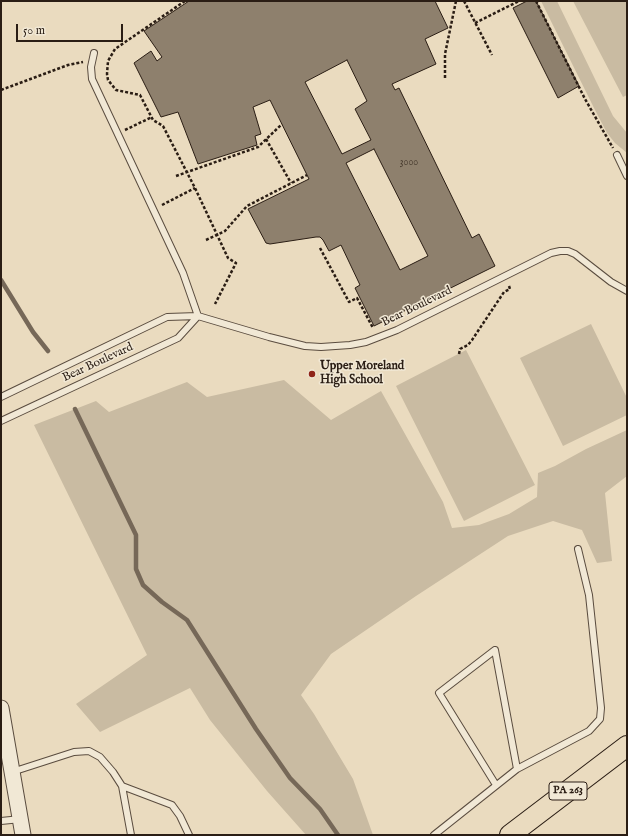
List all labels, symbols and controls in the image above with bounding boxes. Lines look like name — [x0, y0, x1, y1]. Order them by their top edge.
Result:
scale bar — [18, 16, 125, 42]
text: 50 m — [23, 23, 45, 38]
house number: 3000 — [400, 157, 418, 169]
street label: Bear Boulevard — [380, 284, 454, 330]
street label: Bear Boulevard — [60, 340, 136, 386]
place label: Upper Moreland High School — [320, 360, 404, 388]
marker: Upper Moreland High School — [307, 369, 317, 379]
road number: PA 263 — [549, 782, 587, 800]

